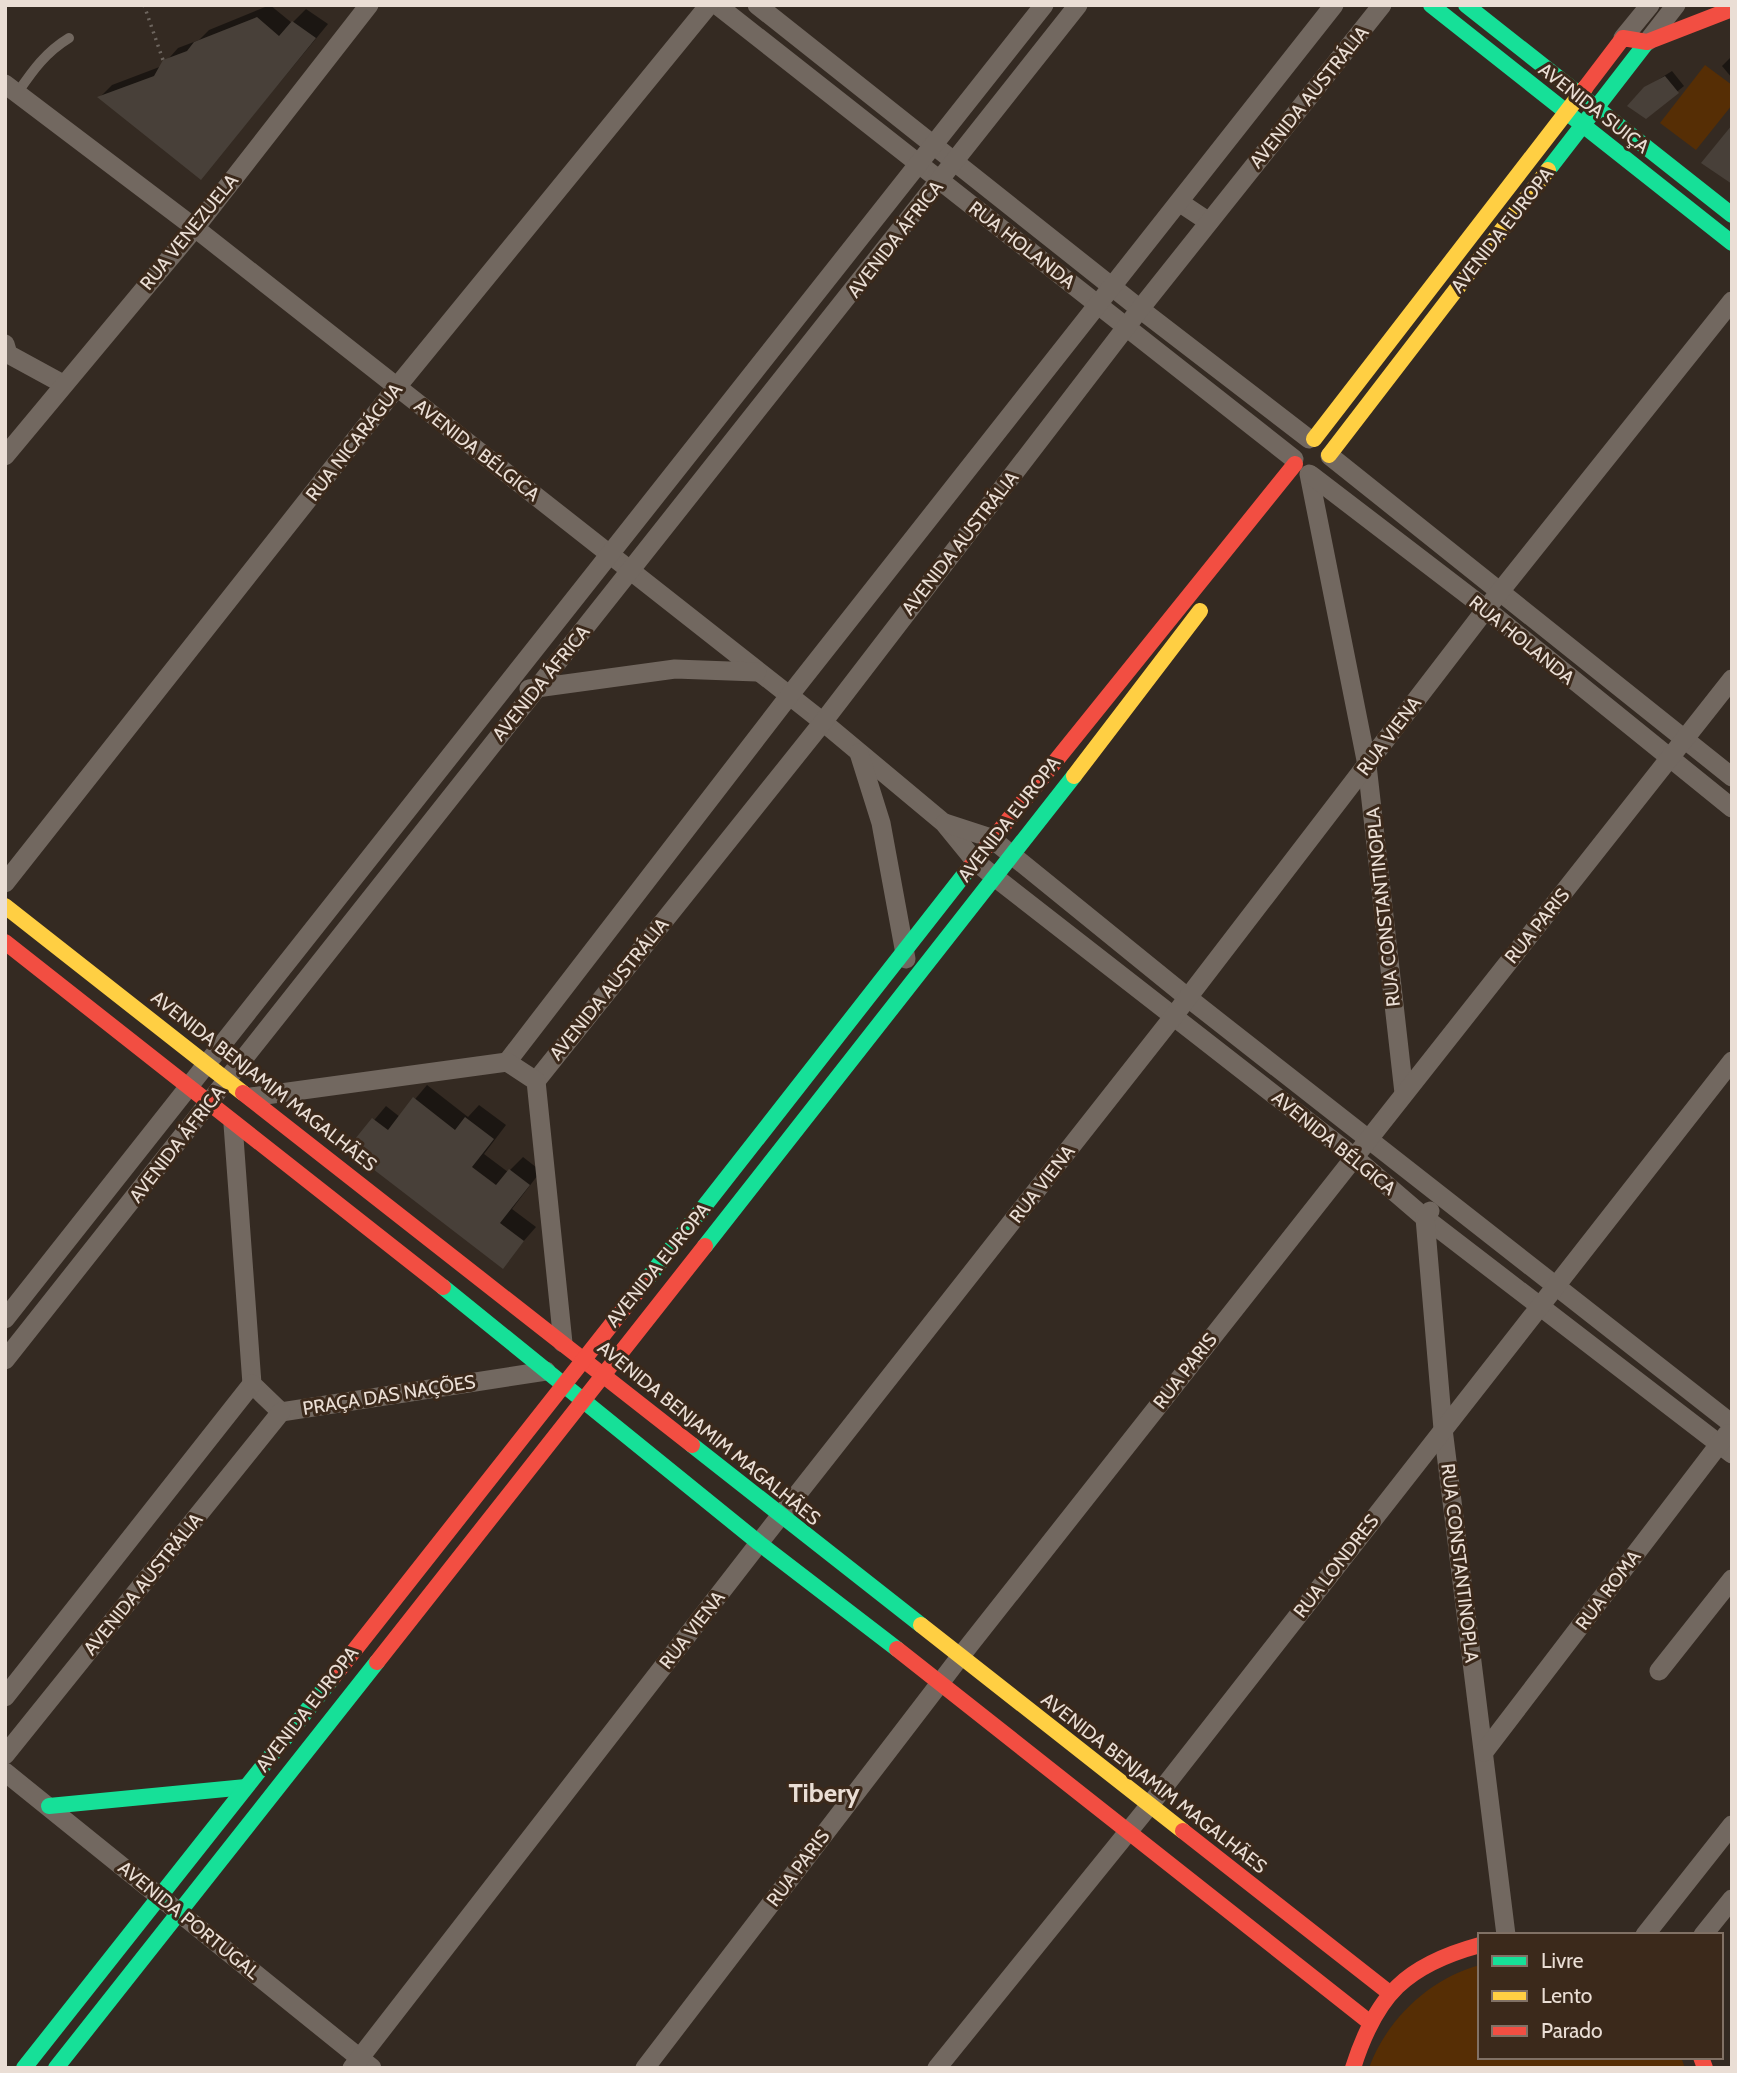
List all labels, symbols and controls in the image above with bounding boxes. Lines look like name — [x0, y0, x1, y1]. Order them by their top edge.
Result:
street label: AVENIDA AUSTRÁLIA — [1244, 20, 1374, 173]
street label: AVENIDA SUIÇA — [1534, 58, 1654, 158]
street label: AVENIDA EUROPA — [1446, 162, 1558, 297]
street label: RUA VENEZUELA — [135, 169, 243, 295]
street label: AVENIDA ÁFRICA — [841, 175, 948, 302]
street label: RUA HOLANDA — [964, 196, 1080, 294]
street label: RUA NICARÁGUA — [300, 378, 407, 506]
street label: AVENIDA BÉLGICA — [410, 393, 545, 506]
street label: AVENIDA AUSTRÁLIA — [896, 466, 1024, 620]
street label: RUA HOLANDA — [1465, 591, 1580, 690]
street label: AVENIDA ÁFRICA — [487, 620, 595, 745]
street label: RUA VIENA — [1352, 692, 1426, 780]
street label: AVENIDA EUROPA — [953, 751, 1065, 886]
street label: RUA CONSTANTINOPLA — [1361, 806, 1405, 1008]
street label: RUA PARIS — [1500, 884, 1574, 968]
street label: AVENIDA AUSTRÁLIA — [544, 912, 674, 1065]
street label: AVENIDA BENJAMIM MAGALHÃES — [147, 985, 382, 1176]
street label: AVENIDA ÁFRICA — [123, 1080, 230, 1207]
street label: AVENIDA BÉLGICA — [1267, 1085, 1401, 1200]
street label: RUA VIENA — [1004, 1140, 1080, 1228]
street label: AVENIDA EUROPA — [601, 1198, 715, 1332]
street label: RUA PARIS — [1148, 1328, 1222, 1414]
street label: AVENIDA BENJAMIM MAGALHÃES — [593, 1335, 826, 1530]
street label: PRAÇA DAS NAÇÕES — [301, 1369, 477, 1420]
street label: RUA CONSTANTINOPLA — [1436, 1462, 1484, 1664]
street label: AVENIDA AUSTRÁLIA — [78, 1507, 208, 1660]
street label: RUA LONDRES — [1289, 1510, 1383, 1622]
street label: RUA ROMA — [1571, 1545, 1646, 1634]
street label: RUA VIENA — [654, 1586, 730, 1674]
street label: AVENIDA EUROPA — [251, 1641, 363, 1776]
street label: AVENIDA BENJAMIM MAGALHÃES — [1037, 1687, 1272, 1878]
district label: Tibery — [788, 1777, 860, 1809]
street label: RUA PARIS — [762, 1825, 834, 1911]
street label: AVENIDA PORTUGAL — [114, 1856, 265, 1984]
legend — [1478, 1933, 1723, 2059]
text: Livre — [1541, 1948, 1584, 1973]
text: Lento — [1541, 1983, 1592, 2008]
text: Parado — [1541, 2018, 1603, 2043]

